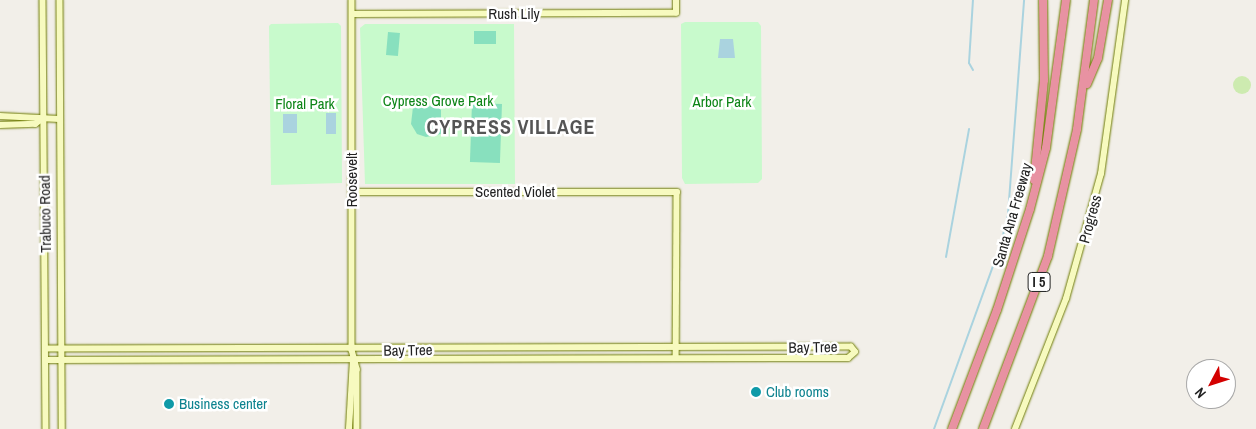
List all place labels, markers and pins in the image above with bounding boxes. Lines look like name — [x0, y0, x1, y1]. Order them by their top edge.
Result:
place label: Club rooms — [766, 383, 829, 401]
marker: Club rooms — [750, 386, 762, 398]
place label: Business center — [179, 395, 267, 413]
marker: Business center — [163, 398, 175, 410]

